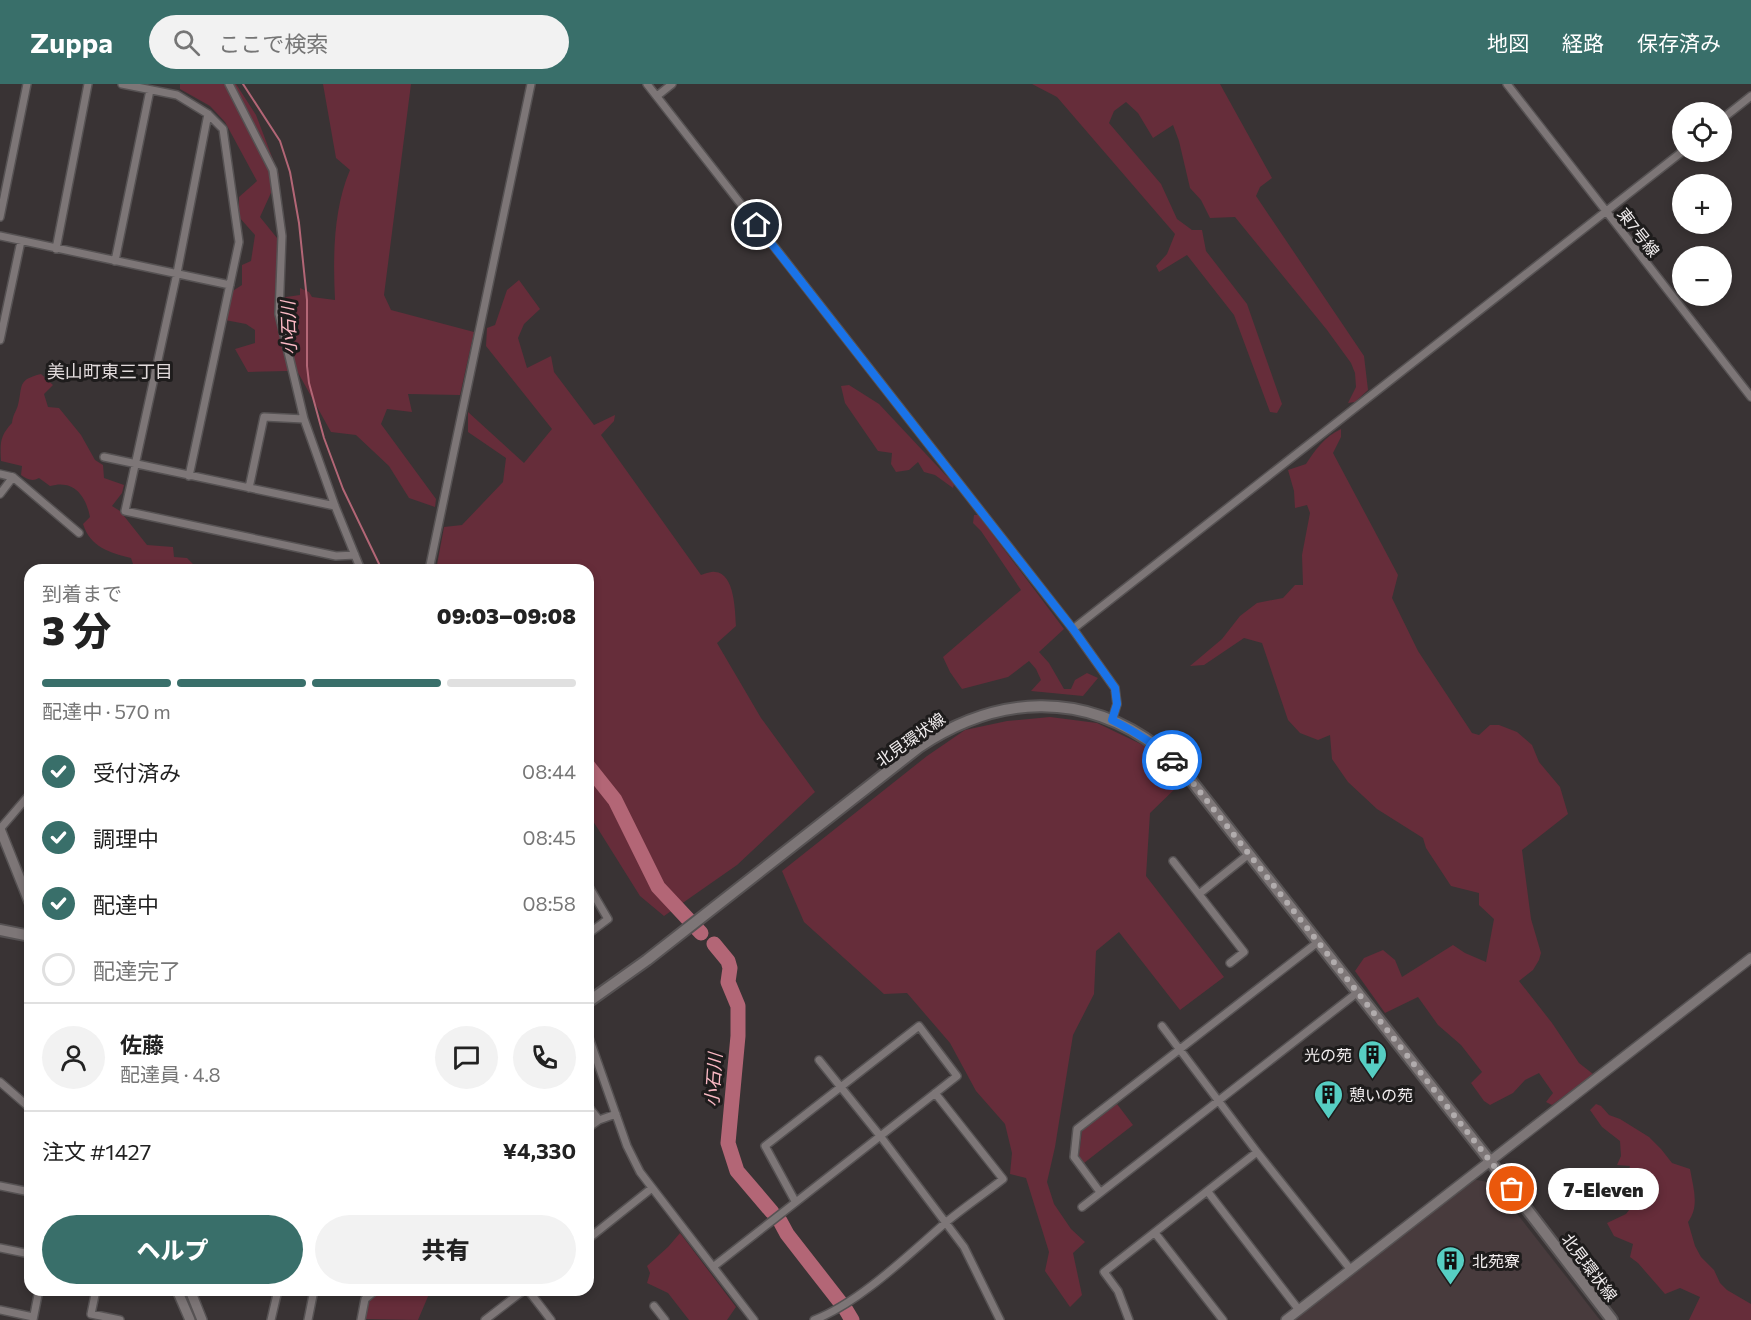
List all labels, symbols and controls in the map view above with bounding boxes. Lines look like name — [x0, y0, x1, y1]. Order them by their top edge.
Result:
search box — [149, 15, 569, 69]
text: Zuppa — [30, 25, 113, 59]
icon: search — [170, 26, 203, 59]
text: ここで検索 — [218, 30, 328, 57]
text: 地図 — [1487, 30, 1529, 55]
text: 経路 — [1562, 30, 1604, 55]
text: 保存済み — [1637, 30, 1721, 55]
map controls — [1672, 102, 1732, 306]
button: locate — [1672, 102, 1732, 162]
button: + — [1672, 174, 1732, 234]
pin — [731, 199, 782, 250]
street label: 東7号線 — [1614, 204, 1664, 260]
icon: home — [740, 208, 773, 241]
button: − — [1672, 246, 1732, 306]
water label: 小石川 — [276, 299, 300, 355]
district label: 美山町東三丁目 — [47, 360, 173, 382]
text: 到着まで — [42, 581, 122, 605]
text: 09:03–09:08 — [437, 602, 576, 629]
text: 3 分 — [42, 605, 111, 653]
text: 配達中 · 570 m — [42, 699, 171, 723]
street label: 北見環状線 — [872, 708, 948, 770]
courier — [1142, 730, 1202, 790]
icon: car — [1156, 744, 1189, 777]
icon: check — [42, 755, 75, 788]
text: 受付済み — [93, 759, 181, 786]
text: 08:44 — [522, 759, 576, 783]
icon: check — [42, 821, 75, 854]
text: 調理中 — [93, 825, 159, 852]
text: 08:45 — [523, 825, 576, 849]
icon: check — [42, 887, 75, 920]
text: 配達中 — [93, 891, 159, 918]
text: 08:58 — [522, 891, 576, 915]
text: 配達完了 — [93, 957, 181, 984]
button: person — [42, 1026, 105, 1089]
button: chat — [435, 1026, 498, 1089]
button: phone — [513, 1026, 576, 1089]
text: 佐藤 — [120, 1031, 164, 1058]
building icon: 光の苑 — [1357, 1038, 1389, 1080]
place label: 光の苑 — [1304, 1045, 1352, 1064]
water label: 小石川 — [700, 1050, 726, 1108]
text: 配達員 · 4.8 — [120, 1062, 221, 1086]
building icon: 憩いの苑 — [1312, 1078, 1344, 1120]
place label: 憩いの苑 — [1349, 1085, 1413, 1104]
text: ¥4,330 — [503, 1137, 576, 1164]
text: 注文 #1427 — [42, 1138, 151, 1165]
pin — [1486, 1163, 1537, 1214]
callout: 7-Eleven — [1548, 1168, 1659, 1210]
icon: bag — [1495, 1172, 1528, 1205]
text: 7-Eleven — [1563, 1177, 1644, 1201]
button: ヘルプ — [42, 1215, 303, 1284]
button: 共有 — [315, 1215, 576, 1284]
street label: 北見環状線 — [1558, 1229, 1622, 1305]
building icon: 北苑寮 — [1435, 1244, 1467, 1286]
place label: 北苑寮 — [1472, 1251, 1520, 1270]

